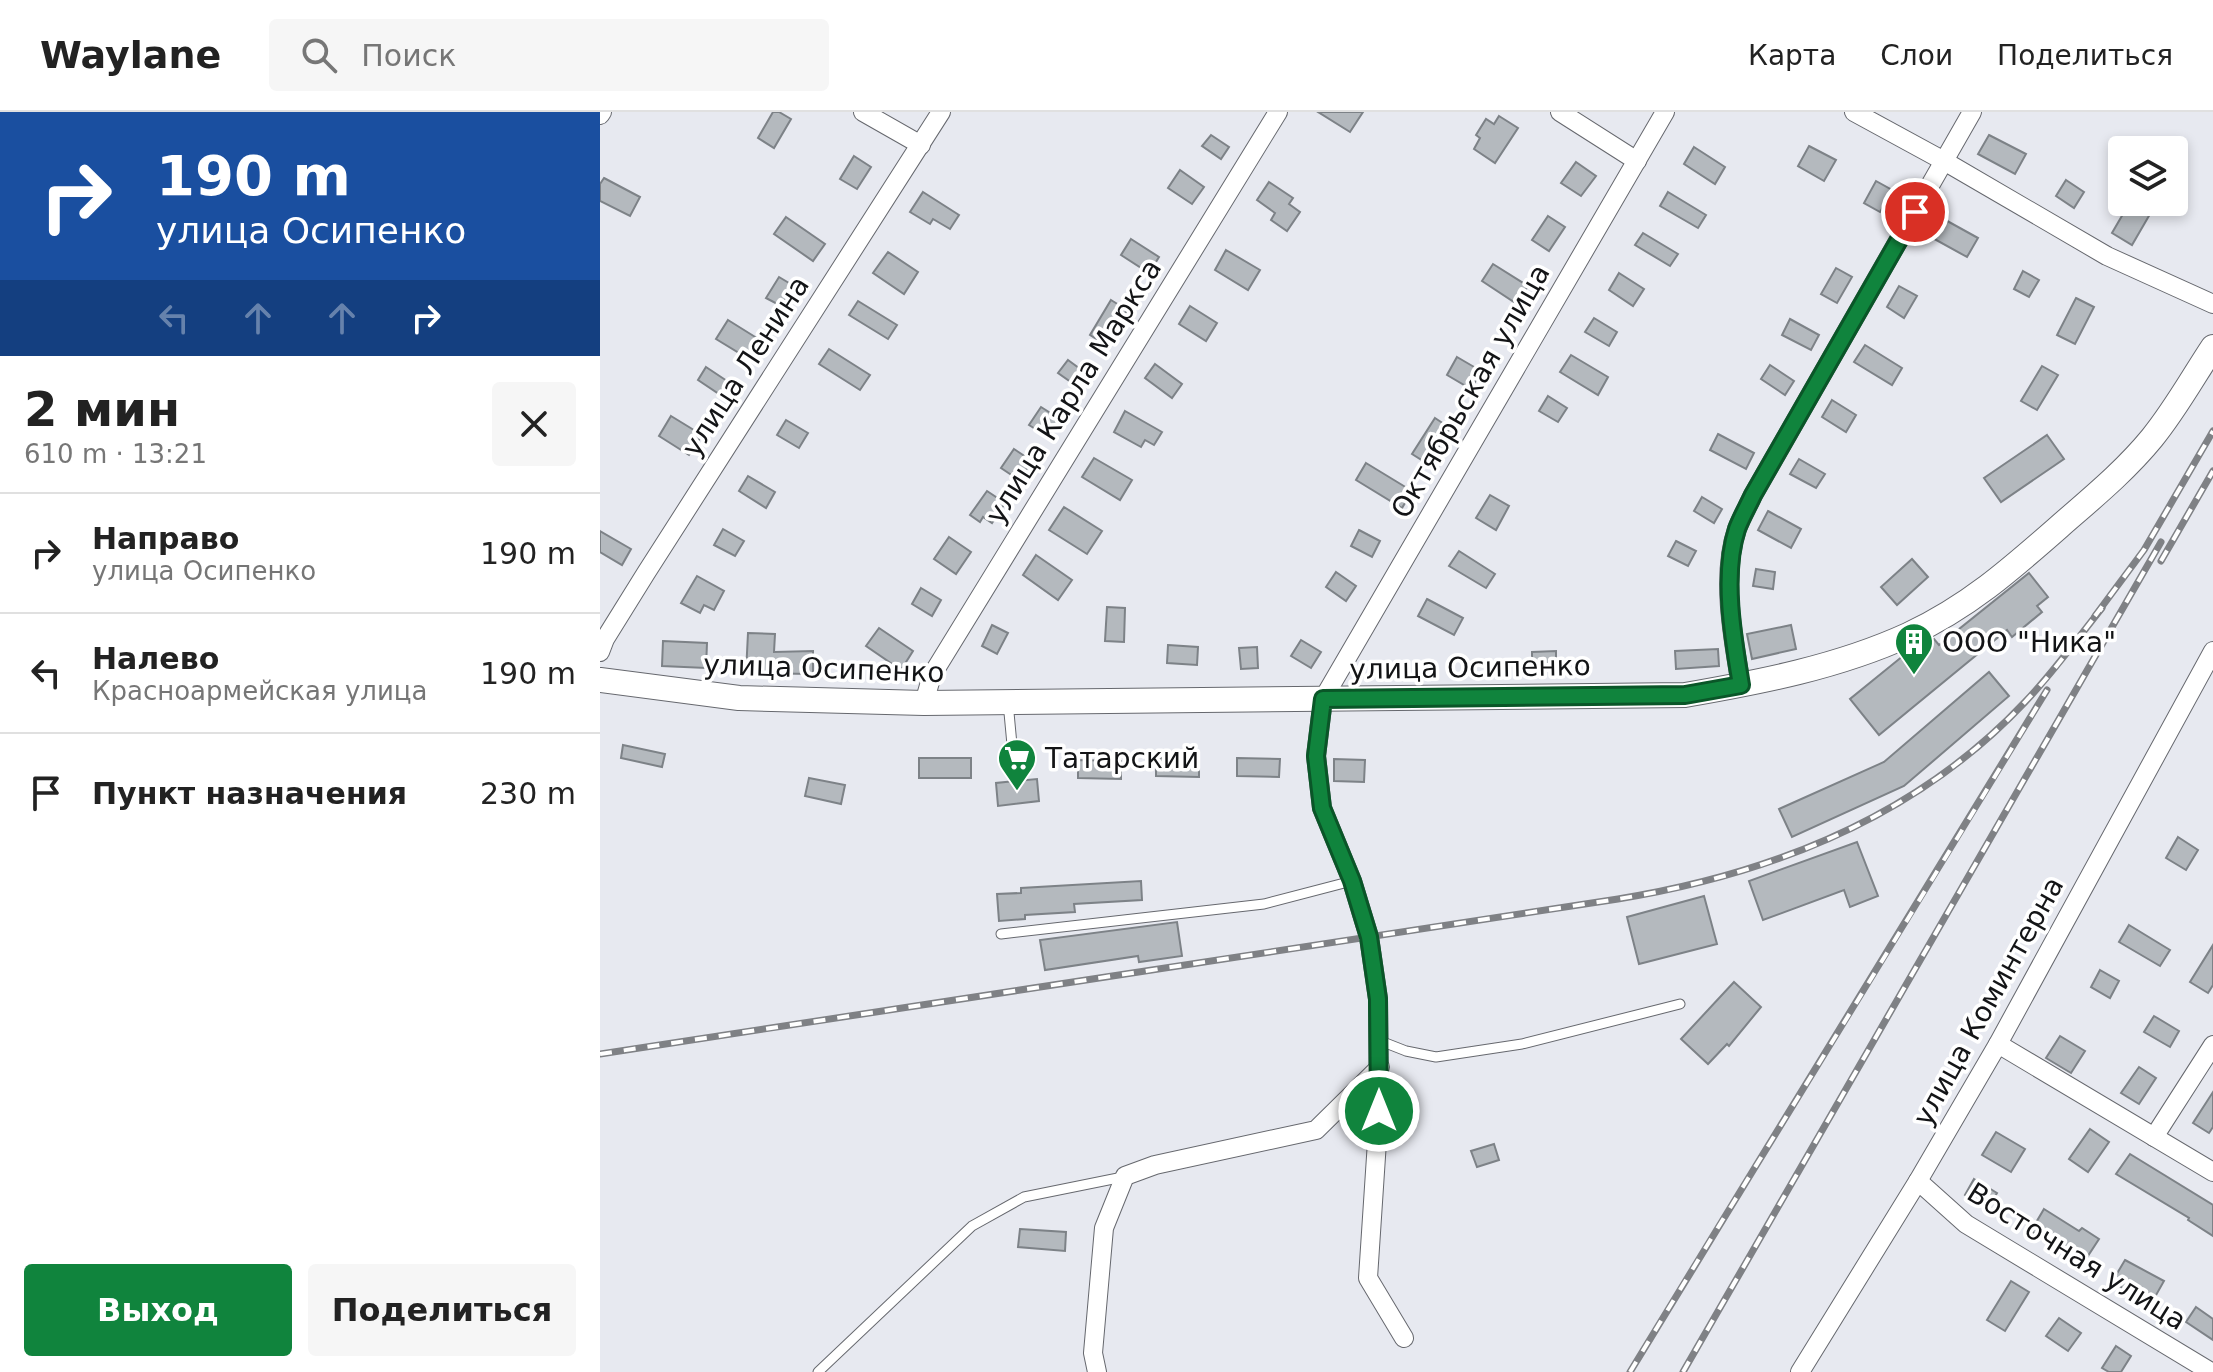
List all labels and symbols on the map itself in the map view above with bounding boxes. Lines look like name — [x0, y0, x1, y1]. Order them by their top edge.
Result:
pin — [1881, 178, 1949, 246]
street label: улица Карла Маркса — [979, 253, 1168, 529]
street label: Октябрьская улица — [1384, 258, 1557, 524]
street label: улица Ленина — [675, 270, 816, 462]
building icon: ООО "Ника" — [1893, 621, 1935, 676]
place label: ООО "Ника" — [1942, 626, 2116, 659]
street label: улица Осипенко — [703, 648, 945, 689]
street label: улица Осипенко — [1349, 649, 1591, 686]
supermarket icon: Татарский — [996, 737, 1038, 792]
place label: Татарский — [1044, 742, 1199, 775]
street label: улица Коминтерна — [1906, 871, 2071, 1131]
position arrow — [1337, 1069, 1421, 1153]
street label: Восточная улица — [1961, 1176, 2192, 1337]

